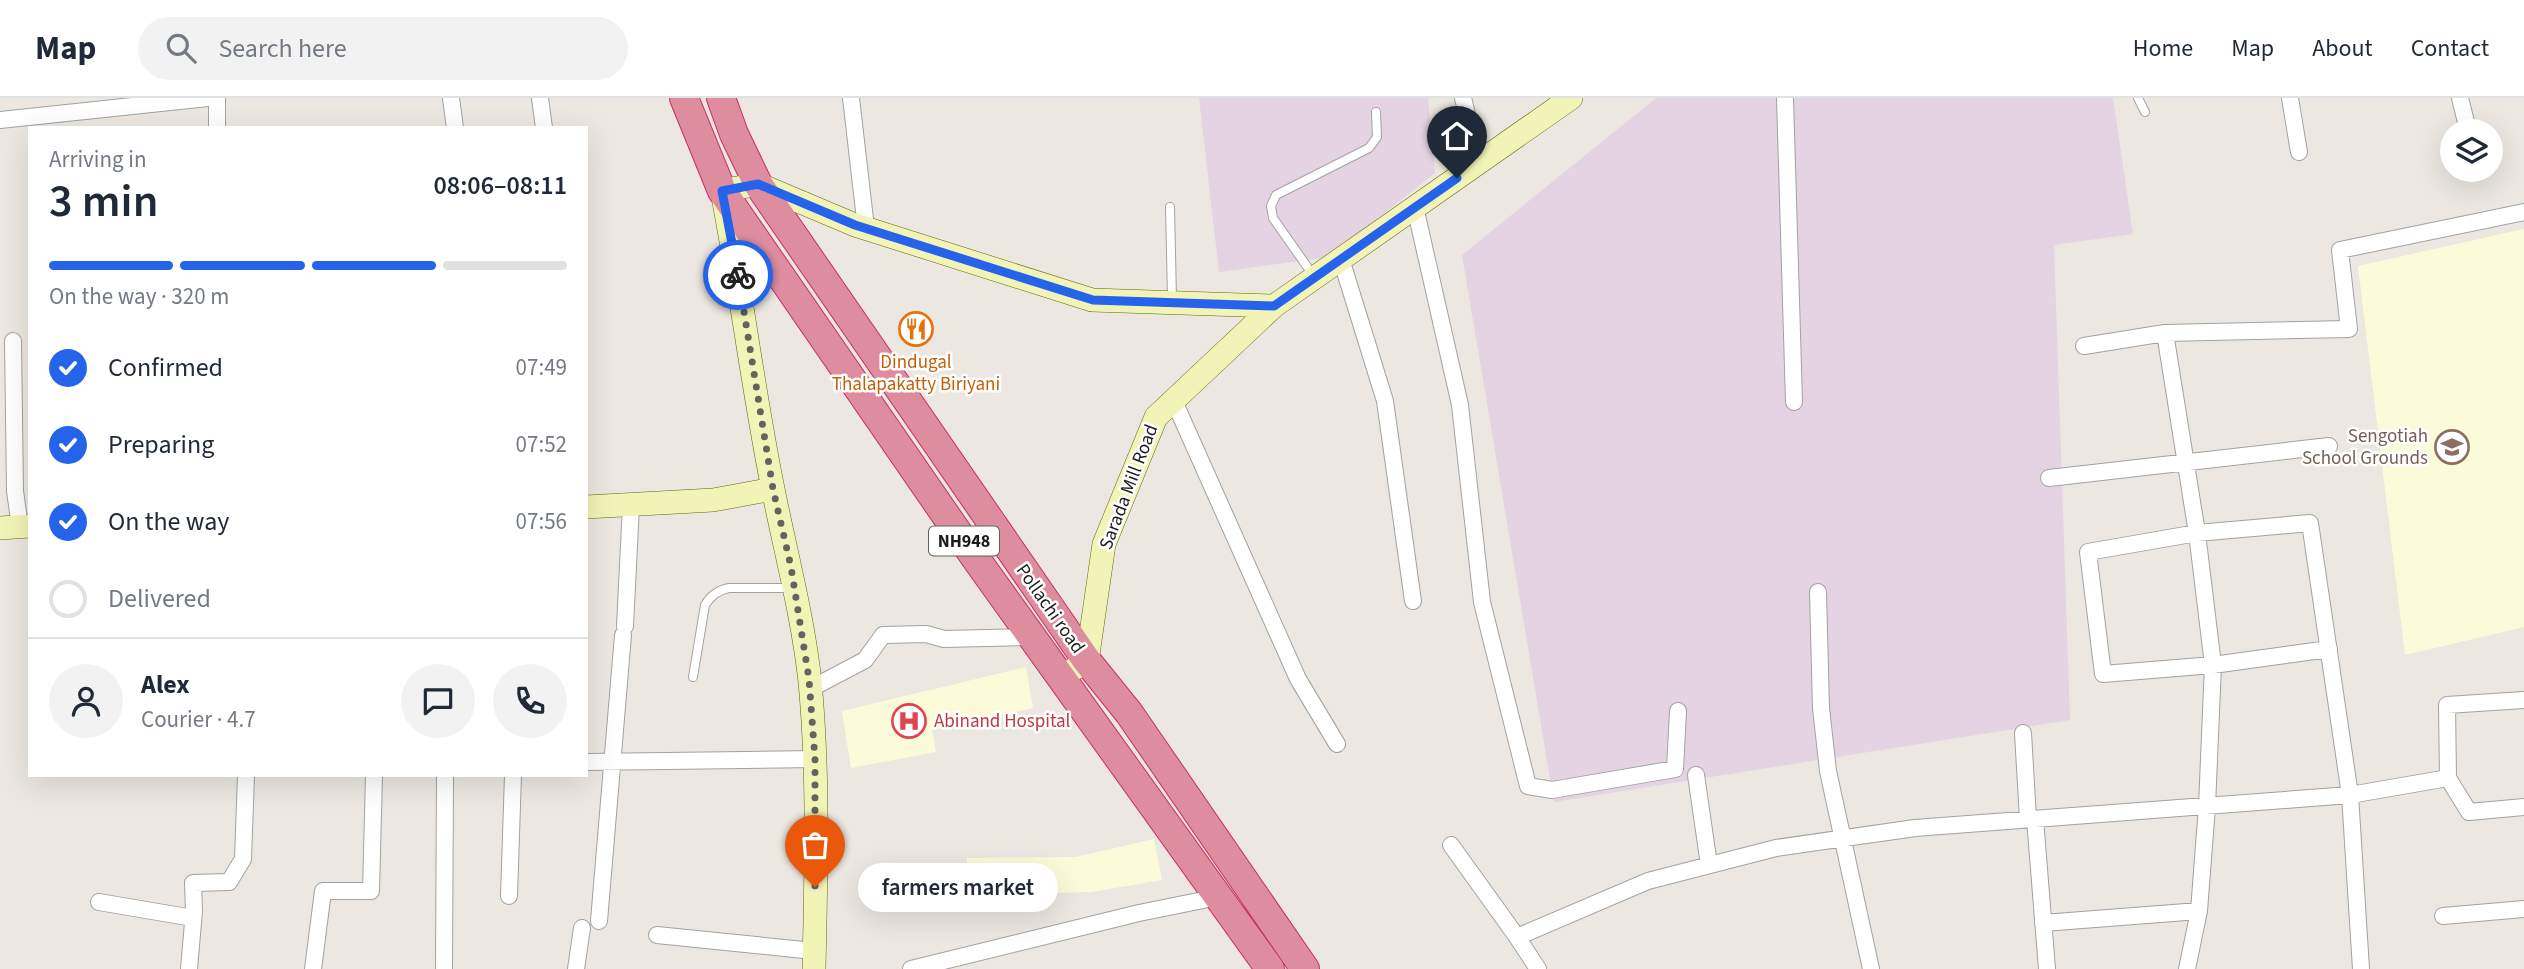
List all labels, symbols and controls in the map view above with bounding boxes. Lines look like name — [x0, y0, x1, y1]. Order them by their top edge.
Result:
search box — [138, 17, 628, 80]
text: Map — [35, 25, 96, 72]
icon: search — [162, 29, 200, 67]
text: Search here — [218, 30, 347, 67]
text: Home — [2133, 31, 2193, 66]
text: Map — [2231, 31, 2274, 66]
text: About — [2312, 31, 2373, 66]
text: Contact — [2411, 31, 2489, 66]
pin — [1427, 106, 1487, 178]
icon: home — [1438, 117, 1476, 155]
map controls — [2440, 119, 2503, 182]
button: layers — [2440, 119, 2503, 182]
text: Arriving in — [49, 143, 147, 176]
text: 08:06–08:11 — [434, 167, 567, 204]
text: 3 min — [49, 169, 158, 234]
courier — [703, 240, 773, 310]
icon: bike — [719, 256, 757, 294]
text: On the way · 320 m — [49, 280, 229, 313]
restaurant icon: Dindugal Thalapakatty Biriyani — [897, 310, 935, 348]
icon: check — [49, 349, 87, 387]
text: Confirmed — [108, 349, 223, 386]
place label: Dindugal Thalapakatty Biriyani — [832, 349, 1000, 398]
text: 07:49 — [516, 351, 567, 384]
street label: Sarada Mill Road — [1093, 420, 1165, 554]
place label: Sengotiah School Grounds — [2302, 423, 2428, 472]
icon: check — [49, 426, 87, 464]
text: Preparing — [108, 426, 214, 463]
text: 07:52 — [516, 428, 567, 461]
school or university icon: Sengotiah School Grounds — [2433, 428, 2471, 466]
icon: check — [49, 503, 87, 541]
text: On the way — [108, 503, 229, 540]
text: 07:56 — [516, 505, 567, 538]
road number: NH948 — [929, 526, 999, 556]
street label: Pollachi road — [1009, 559, 1091, 659]
text: Delivered — [108, 580, 211, 617]
button: person — [49, 664, 123, 738]
button: chat — [401, 664, 475, 738]
button: phone — [493, 664, 567, 738]
text: Alex — [141, 666, 190, 703]
hospital icon: Abinand Hospital — [890, 702, 928, 740]
text: Courier · 4.7 — [141, 703, 256, 736]
place label: Abinand Hospital — [934, 708, 1071, 735]
pin — [785, 815, 845, 887]
icon: bag — [796, 826, 834, 864]
callout: farmers market — [857, 862, 1056, 912]
text: farmers market — [882, 871, 1034, 904]

